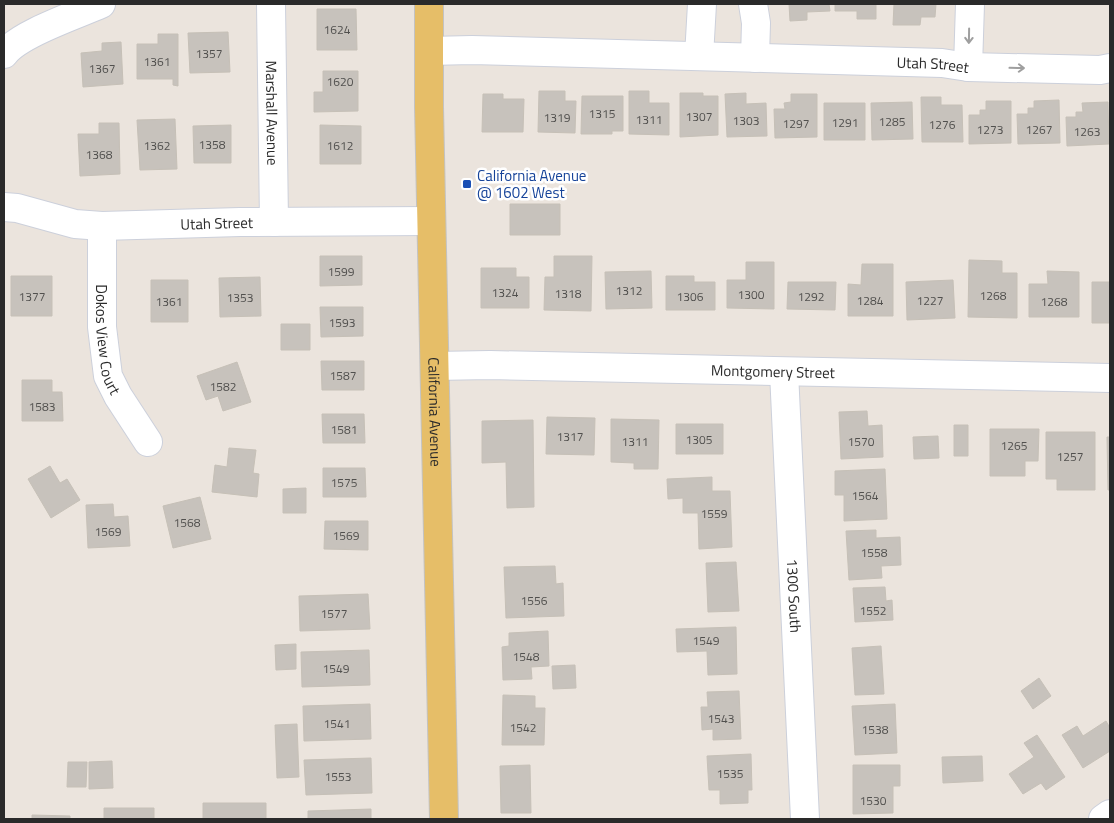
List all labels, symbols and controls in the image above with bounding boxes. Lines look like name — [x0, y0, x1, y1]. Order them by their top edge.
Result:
house number: 1624 — [324, 20, 351, 39]
one-way arrow — [964, 27, 974, 43]
house number: 1357 — [196, 44, 222, 63]
street label: Utah Street — [896, 50, 971, 79]
house number: 1361 — [144, 52, 170, 71]
house number: 1367 — [89, 59, 115, 78]
street label: Marshall Avenue — [260, 60, 285, 166]
one-way arrow — [1008, 63, 1025, 73]
house number: 1620 — [327, 72, 354, 91]
house number: 1315 — [589, 104, 616, 123]
house number: 1307 — [686, 107, 712, 126]
house number: 1319 — [544, 108, 571, 127]
house number: 1311 — [636, 110, 662, 129]
house number: 1303 — [733, 111, 759, 130]
house number: 1285 — [879, 112, 906, 131]
house number: 1291 — [832, 113, 858, 132]
house number: 1297 — [783, 114, 809, 133]
house number: 1276 — [929, 115, 956, 134]
house number: 1273 — [977, 120, 1003, 139]
house number: 1267 — [1026, 120, 1052, 139]
house number: 1263 — [1074, 122, 1100, 141]
house number: 1358 — [199, 135, 226, 154]
house number: 1362 — [144, 136, 170, 155]
house number: 1612 — [327, 136, 353, 155]
house number: 1368 — [86, 145, 113, 164]
place label: California Avenue @ 1602 West — [477, 164, 586, 204]
marker: California Avenue @ 1602 West — [461, 178, 473, 190]
street label: Utah Street — [180, 210, 254, 235]
house number: 1599 — [328, 262, 355, 281]
house number: 1312 — [616, 281, 642, 300]
house number: 1324 — [492, 283, 519, 302]
street label: Dokos View Court — [91, 284, 127, 399]
house number: 1318 — [555, 284, 582, 303]
house number: 1300 — [738, 285, 765, 304]
house number: 1268 — [980, 286, 1007, 305]
house number: 1377 — [19, 287, 45, 306]
house number: 1306 — [677, 287, 704, 306]
house number: 1292 — [798, 287, 824, 306]
house number: 1353 — [227, 288, 253, 307]
house number: 1284 — [857, 291, 884, 310]
house number: 1227 — [917, 291, 943, 310]
house number: 1361 — [156, 292, 182, 311]
house number: 1268 — [1041, 292, 1068, 311]
house number: 1593 — [329, 313, 355, 332]
street label: California Avenue — [423, 357, 448, 467]
street label: Montgomery Street — [711, 358, 836, 384]
house number: 1587 — [330, 366, 356, 385]
house number: 1582 — [210, 377, 236, 396]
house number: 1583 — [29, 397, 55, 416]
house number: 1581 — [331, 420, 357, 439]
house number: 1317 — [557, 427, 583, 446]
house number: 1305 — [686, 430, 713, 449]
house number: 1311 — [622, 432, 648, 451]
house number: 1570 — [848, 432, 875, 451]
house number: 1265 — [1001, 436, 1028, 455]
house number: 1257 — [1057, 447, 1083, 466]
house number: 1575 — [331, 473, 358, 492]
house number: 1564 — [852, 486, 879, 505]
house number: 1559 — [701, 504, 728, 523]
house number: 1568 — [174, 513, 201, 532]
house number: 1569 — [95, 522, 122, 541]
house number: 1569 — [333, 526, 360, 545]
house number: 1558 — [861, 543, 888, 562]
street label: 1300 South — [781, 558, 808, 633]
house number: 1556 — [521, 591, 548, 610]
house number: 1552 — [860, 601, 886, 620]
house number: 1577 — [321, 604, 347, 623]
house number: 1549 — [693, 631, 720, 650]
house number: 1548 — [513, 647, 540, 666]
house number: 1549 — [323, 659, 350, 678]
house number: 1543 — [708, 709, 734, 728]
house number: 1541 — [324, 714, 350, 733]
house number: 1542 — [510, 718, 536, 737]
house number: 1538 — [862, 720, 889, 739]
house number: 1535 — [717, 764, 744, 783]
house number: 1553 — [325, 767, 351, 786]
house number: 1530 — [860, 791, 887, 810]

